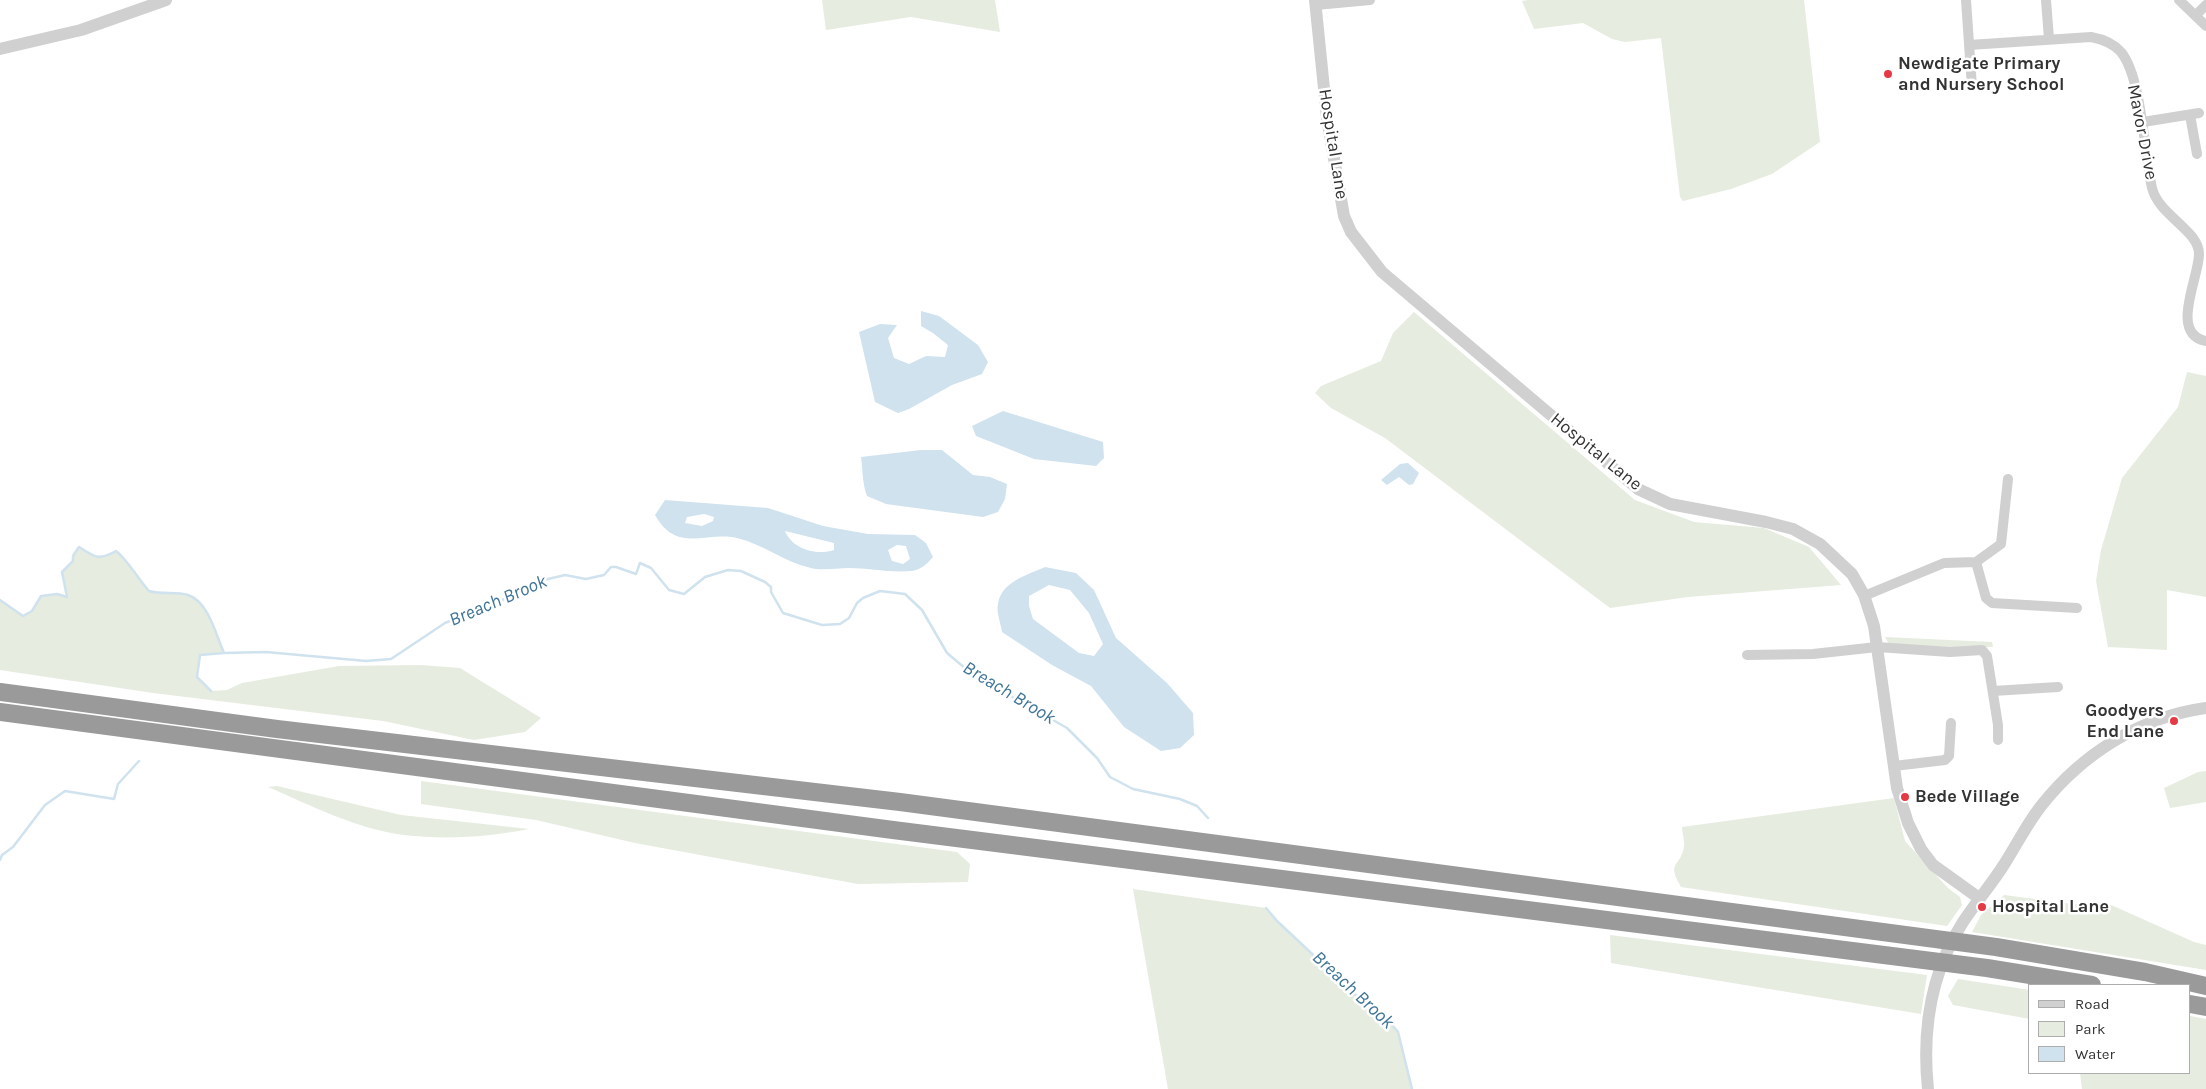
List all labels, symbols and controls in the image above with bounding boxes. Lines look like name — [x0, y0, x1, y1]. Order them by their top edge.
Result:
place label: Newdigate Primary and Nursery School — [1898, 53, 2064, 96]
marker: Newdigate Primary and Nursery School — [1882, 68, 1894, 80]
street label: Mavor Drive — [2122, 82, 2162, 182]
street label: Hospital Lane — [1314, 87, 1352, 201]
street label: Hospital Lane — [1546, 408, 1646, 496]
water label: Breach Brook — [446, 570, 550, 632]
water label: Breach Brook — [958, 656, 1060, 730]
place label: Goodyers End Lane — [2085, 700, 2164, 742]
marker: Goodyers End Lane — [2168, 715, 2180, 727]
place label: Bede Village — [1915, 786, 2020, 808]
marker: Bede Village — [1899, 791, 1911, 803]
place label: Hospital Lane — [1992, 896, 2109, 918]
marker: Hospital Lane — [1976, 901, 1988, 913]
water label: Breach Brook — [1307, 946, 1399, 1034]
legend — [2028, 984, 2191, 1074]
text: Road — [2075, 995, 2110, 1013]
text: Park — [2075, 1020, 2105, 1038]
text: Water — [2075, 1045, 2115, 1063]

